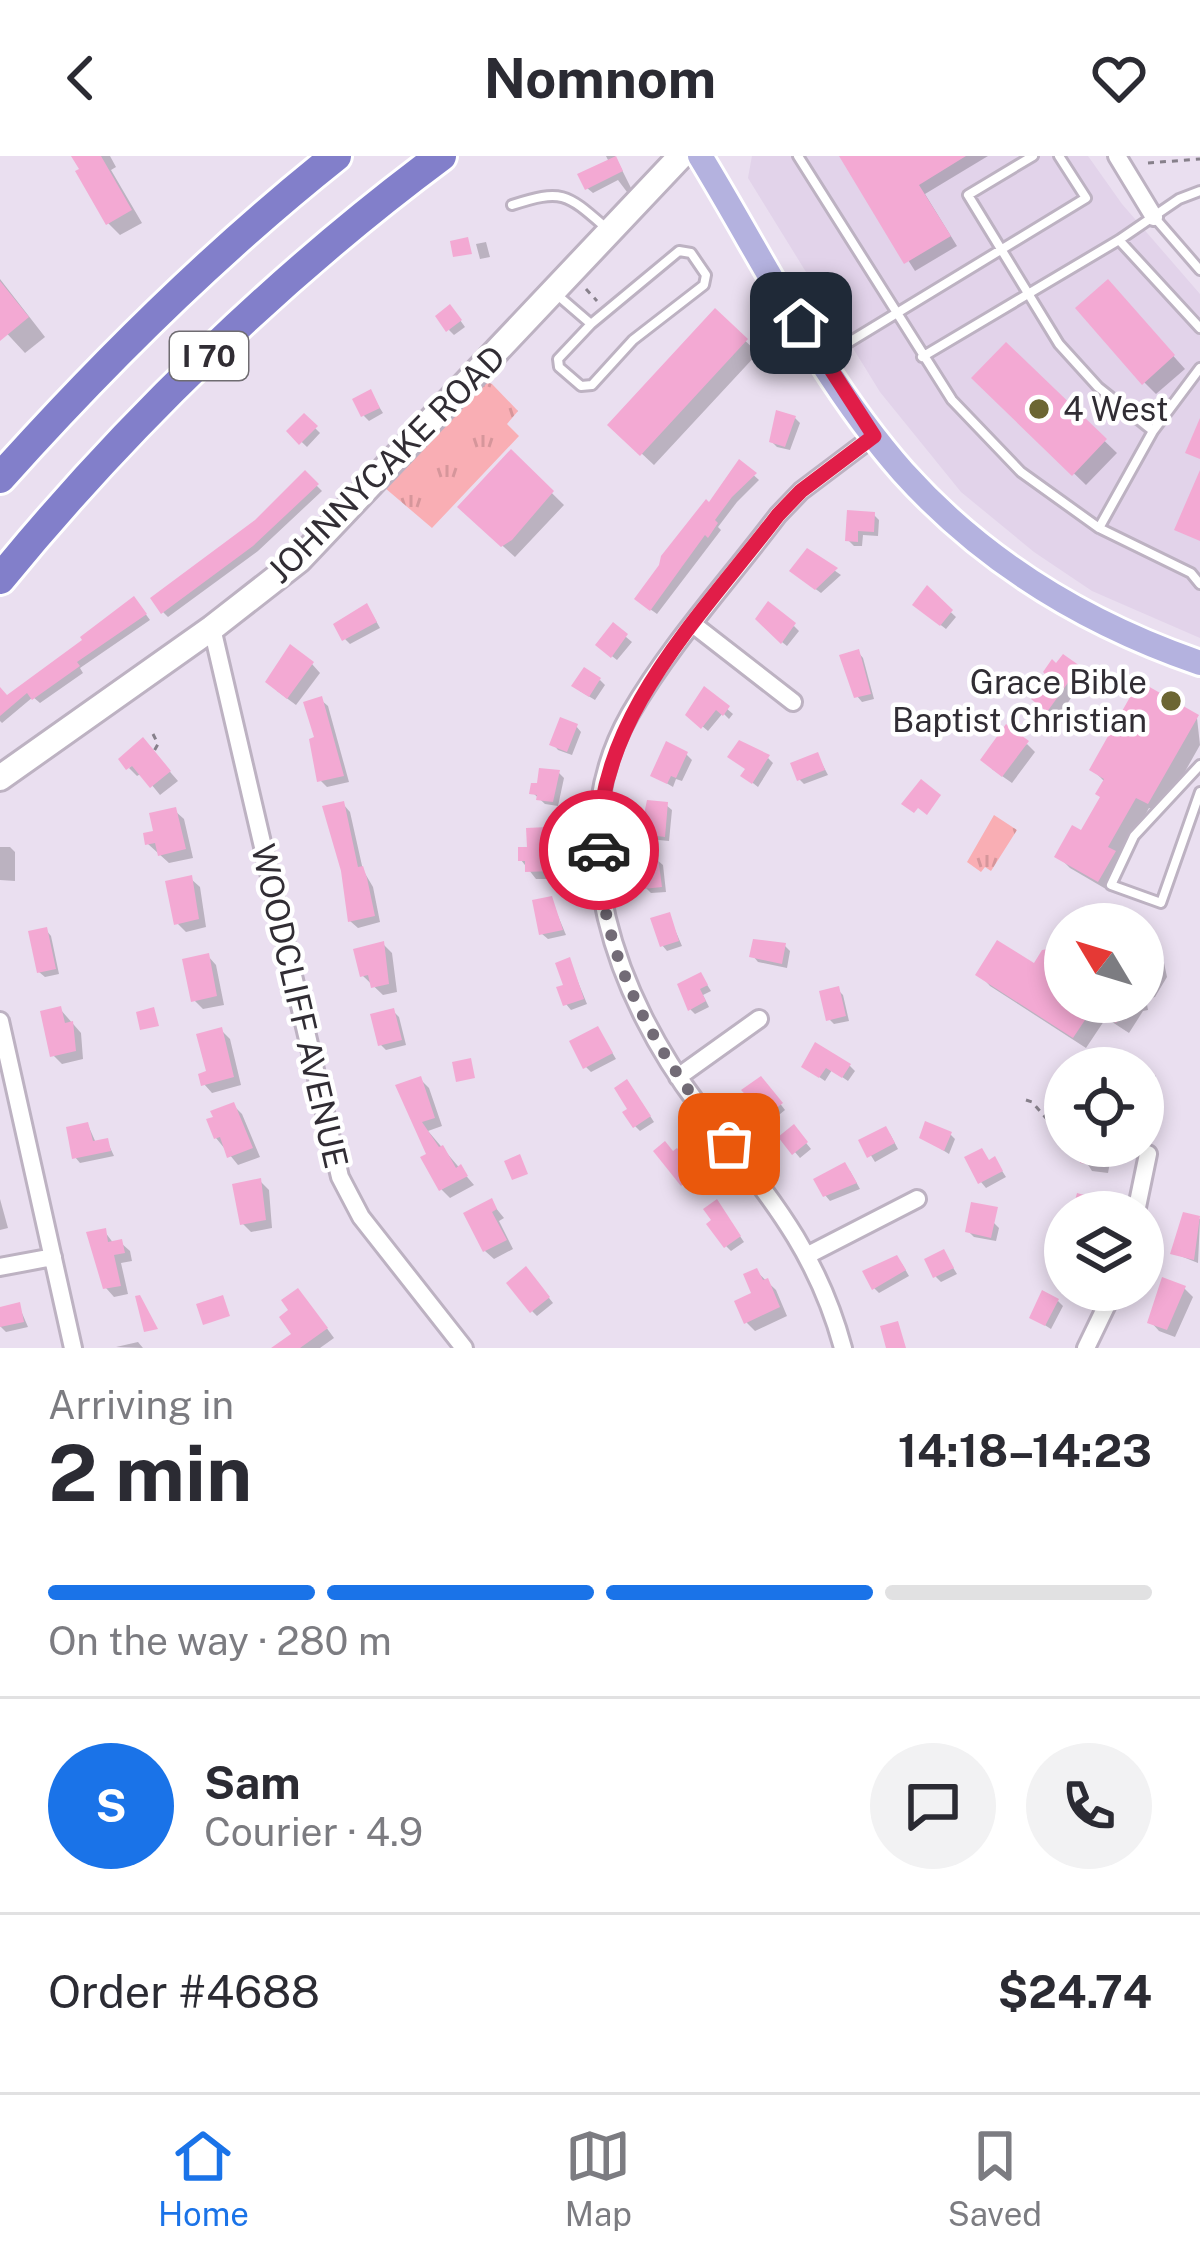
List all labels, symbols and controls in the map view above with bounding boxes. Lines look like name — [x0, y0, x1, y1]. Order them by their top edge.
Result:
icon: back — [48, 45, 114, 111]
icon: heart — [1086, 45, 1152, 111]
text: Nomnom — [484, 47, 716, 110]
pin — [750, 272, 852, 374]
icon: home — [768, 290, 834, 356]
road number: I 70 — [170, 332, 248, 380]
street label: JOHNNYCAKE ROAD — [260, 338, 512, 590]
place label: 4 West — [1063, 390, 1169, 428]
marker: 4 West — [1026, 396, 1052, 422]
place label: Grace Bible Baptist Christian — [892, 663, 1147, 739]
marker: Grace Bible Baptist Christian — [1158, 688, 1184, 714]
courier — [539, 790, 659, 910]
icon: car — [566, 817, 632, 883]
street label: WOODCLIFF AVENUE — [244, 840, 356, 1172]
north arrow — [1044, 903, 1164, 1023]
map controls — [1044, 903, 1164, 1311]
button: locate — [1044, 1047, 1164, 1167]
pin — [678, 1093, 780, 1195]
icon: bag — [696, 1111, 762, 1177]
button: layers — [1044, 1191, 1164, 1311]
text: Arriving in — [48, 1382, 234, 1428]
text: 14:18–14:23 — [898, 1424, 1152, 1477]
text: 2 min — [48, 1427, 252, 1519]
text: On the way · 280 m — [48, 1618, 392, 1664]
button: chat — [870, 1743, 996, 1869]
button: phone — [1026, 1743, 1152, 1869]
text: Sam — [204, 1756, 301, 1809]
text: S — [95, 1779, 127, 1832]
text: Courier · 4.9 — [204, 1809, 423, 1855]
text: Order #4688 — [48, 1965, 320, 2018]
text: $24.74 — [998, 1965, 1152, 2018]
tab: Home — [158, 2123, 249, 2233]
tab: Map — [565, 2123, 632, 2233]
tab: Saved — [948, 2123, 1042, 2233]

